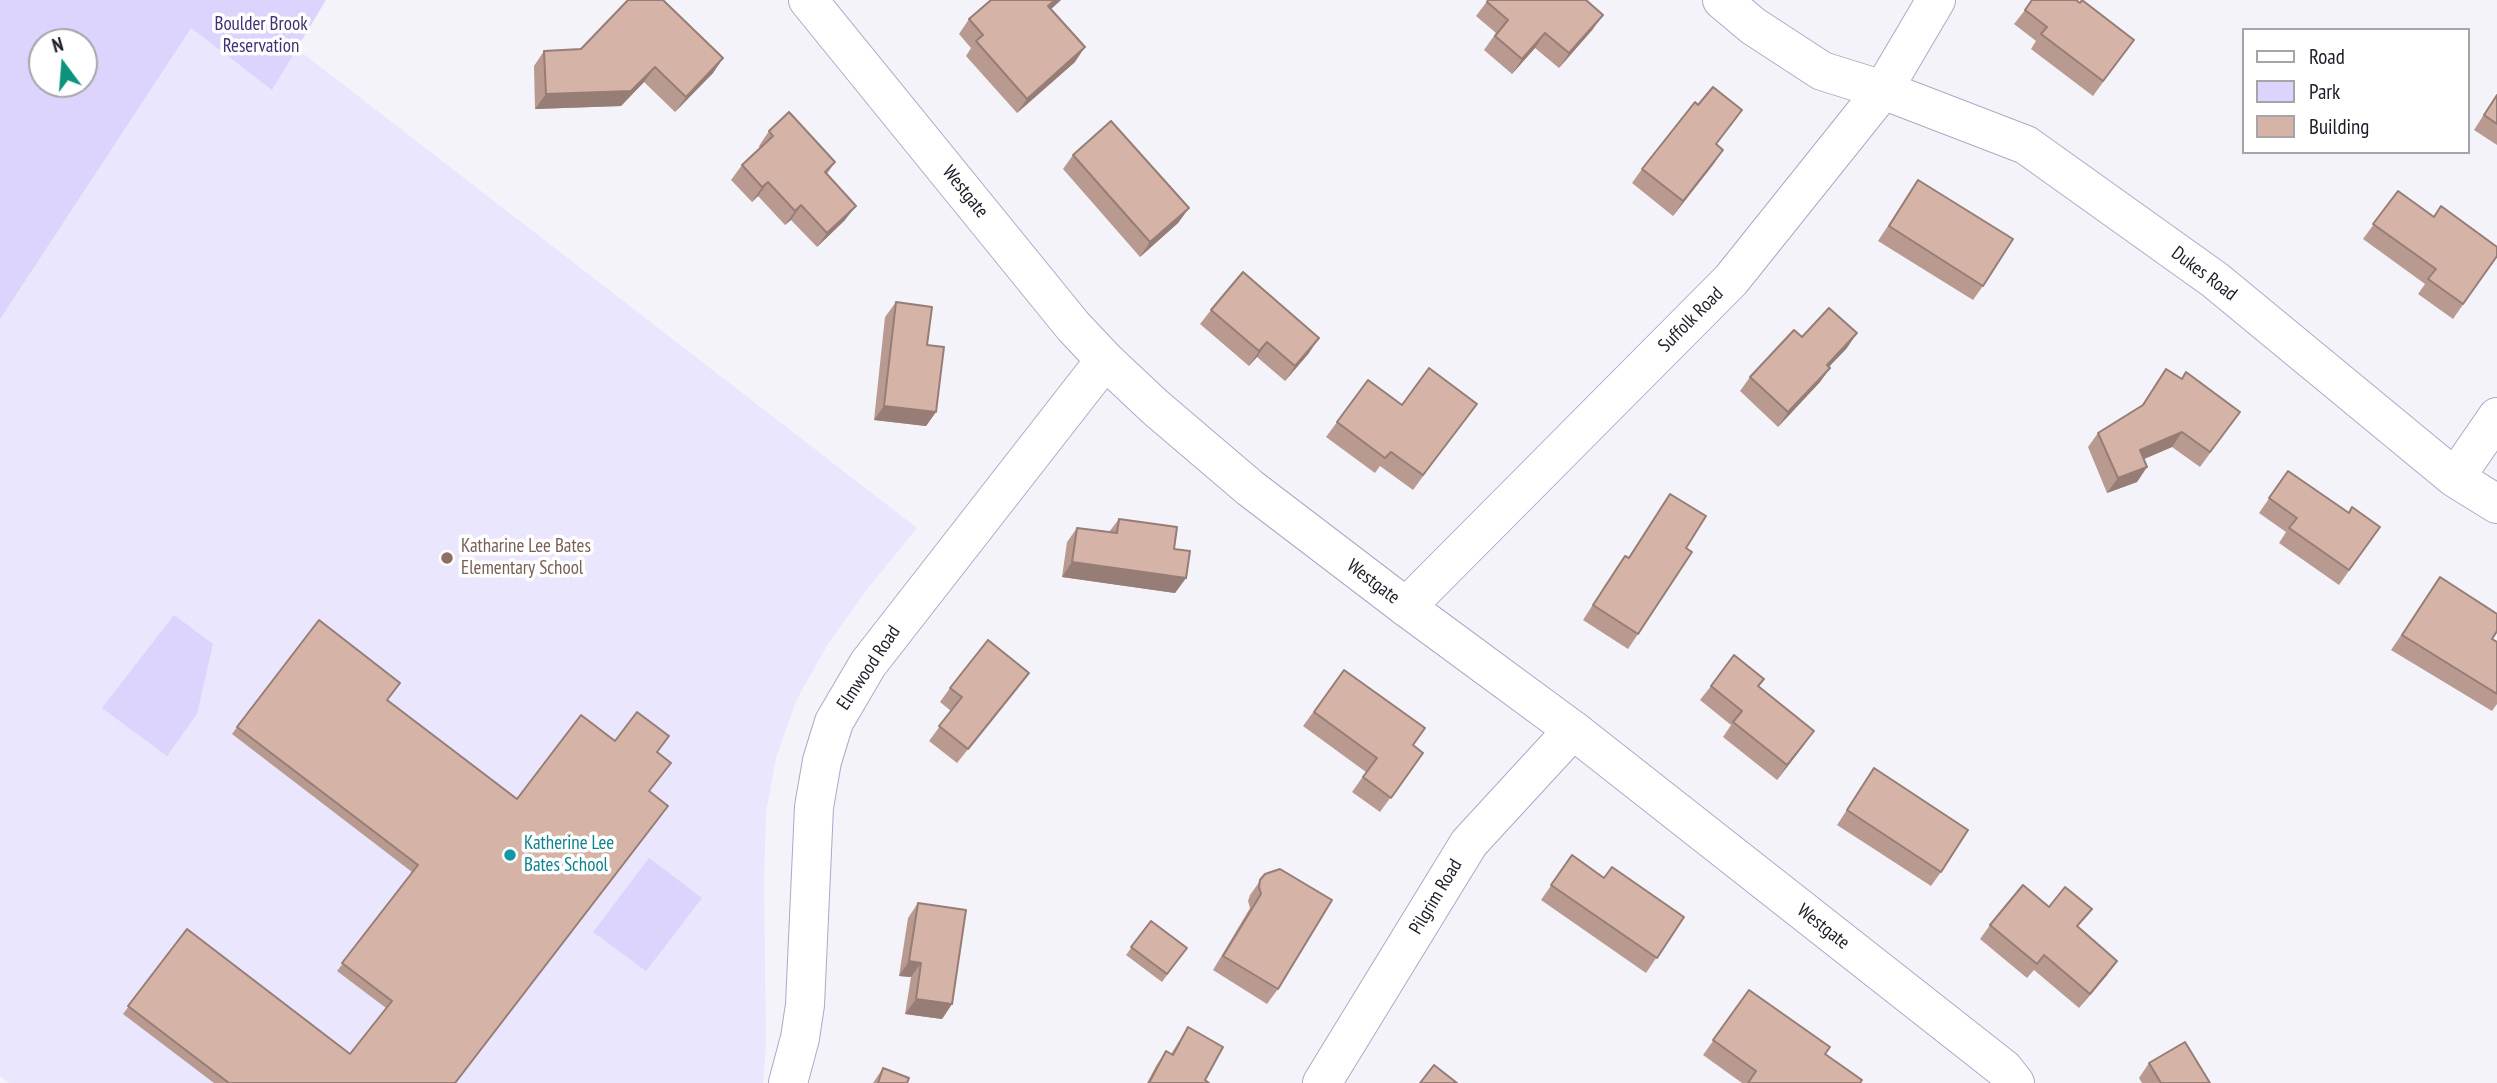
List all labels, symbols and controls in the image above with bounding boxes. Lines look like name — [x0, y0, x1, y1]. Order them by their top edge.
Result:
park label: Boulder Brook Reservation — [214, 14, 308, 58]
north arrow — [28, 28, 98, 98]
legend — [2242, 28, 2469, 154]
text: N — [50, 32, 66, 58]
text: Road — [2309, 43, 2345, 70]
text: Park — [2309, 78, 2340, 105]
text: Building — [2309, 113, 2369, 140]
street label: Westgate — [937, 161, 993, 223]
street label: Dukes Road — [2167, 242, 2241, 306]
street label: Suffolk Road — [1654, 283, 1728, 357]
place label: Katharine Lee Bates Elementary School — [461, 536, 591, 580]
marker: Katharine Lee Bates Elementary School — [439, 550, 455, 566]
street label: Westgate — [1342, 555, 1404, 609]
street label: Elmwood Road — [832, 621, 906, 715]
place label: Katherine Lee Bates School — [524, 833, 614, 877]
marker: Katherine Lee Bates School — [502, 847, 518, 863]
street label: Pilgrim Road — [1405, 855, 1467, 939]
street label: Westgate — [1792, 899, 1854, 955]

